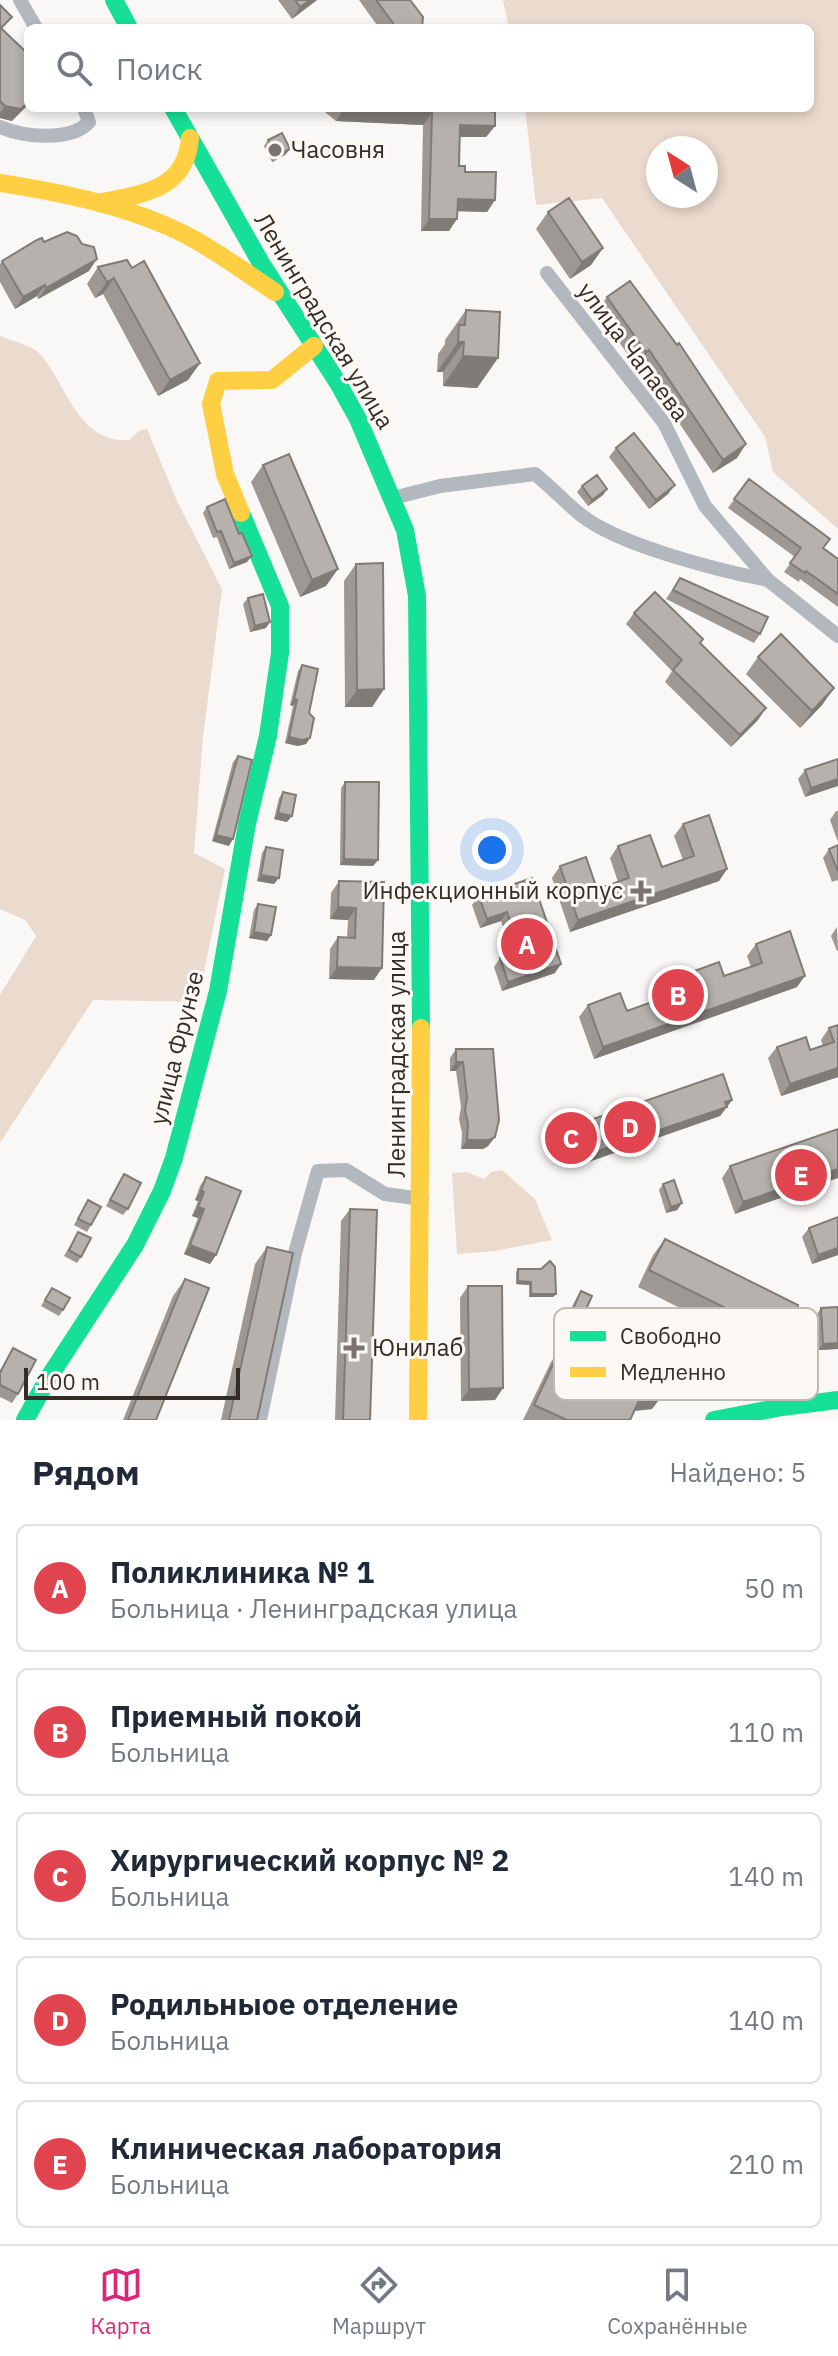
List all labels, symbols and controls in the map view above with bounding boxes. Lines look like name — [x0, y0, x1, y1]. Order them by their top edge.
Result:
search box — [24, 24, 814, 112]
icon: search — [52, 46, 96, 90]
text: Поиск — [116, 49, 203, 88]
place label: Часовня — [291, 133, 385, 165]
north arrow — [646, 136, 718, 208]
marker: Часовня — [266, 141, 284, 159]
street label: Ленинградская улица — [248, 206, 402, 435]
street label: улица Чапаева — [571, 275, 697, 428]
your location — [472, 830, 512, 870]
place label: Инфекционный корпус — [363, 874, 623, 906]
marker: Инфекционный корпус — [630, 880, 652, 902]
pin: A — [501, 914, 553, 974]
street label: Ленинградская улица — [380, 930, 412, 1177]
pin: B — [652, 965, 704, 1025]
street label: улица Фрунзе — [141, 967, 211, 1128]
pin: D — [604, 1097, 656, 1157]
pin: C — [545, 1108, 597, 1168]
pin: E — [775, 1145, 827, 1205]
legend — [554, 1308, 818, 1400]
text: Свободно — [620, 1321, 721, 1350]
place label: Юнилаб — [372, 1331, 463, 1363]
marker: Юнилаб — [343, 1337, 365, 1359]
text: Медленно — [620, 1357, 726, 1386]
scale bar — [24, 1364, 240, 1400]
text: 100 m — [36, 1367, 100, 1396]
text: Рядом — [32, 1450, 140, 1494]
text: Найдено: 5 — [669, 1455, 806, 1489]
text: Поликлиника № 1 — [110, 1552, 374, 1591]
text: A — [51, 1571, 69, 1605]
text: 50 m — [744, 1571, 804, 1605]
text: Больница · Ленинградская улица — [110, 1591, 517, 1625]
text: Приемный покой — [110, 1696, 362, 1735]
text: B — [51, 1715, 69, 1749]
text: 110 m — [728, 1715, 804, 1749]
text: Больница — [110, 1735, 229, 1769]
text: Хирургический корпус № 2 — [110, 1840, 509, 1879]
text: C — [52, 1859, 68, 1893]
text: 140 m — [728, 1859, 804, 1893]
text: Больница — [110, 1879, 229, 1913]
text: Родильныое отделение — [110, 1984, 458, 2023]
text: D — [51, 2003, 69, 2037]
text: 140 m — [728, 2003, 804, 2037]
text: Больница — [110, 2023, 229, 2057]
text: Клиническая лаборатория — [110, 2128, 502, 2167]
text: E — [52, 2147, 68, 2181]
text: 210 m — [728, 2147, 804, 2181]
text: Больница — [110, 2167, 229, 2201]
tab: Карта — [91, 2263, 151, 2340]
tab: Маршрут — [332, 2263, 426, 2340]
tab: Сохранённые — [607, 2263, 747, 2340]

